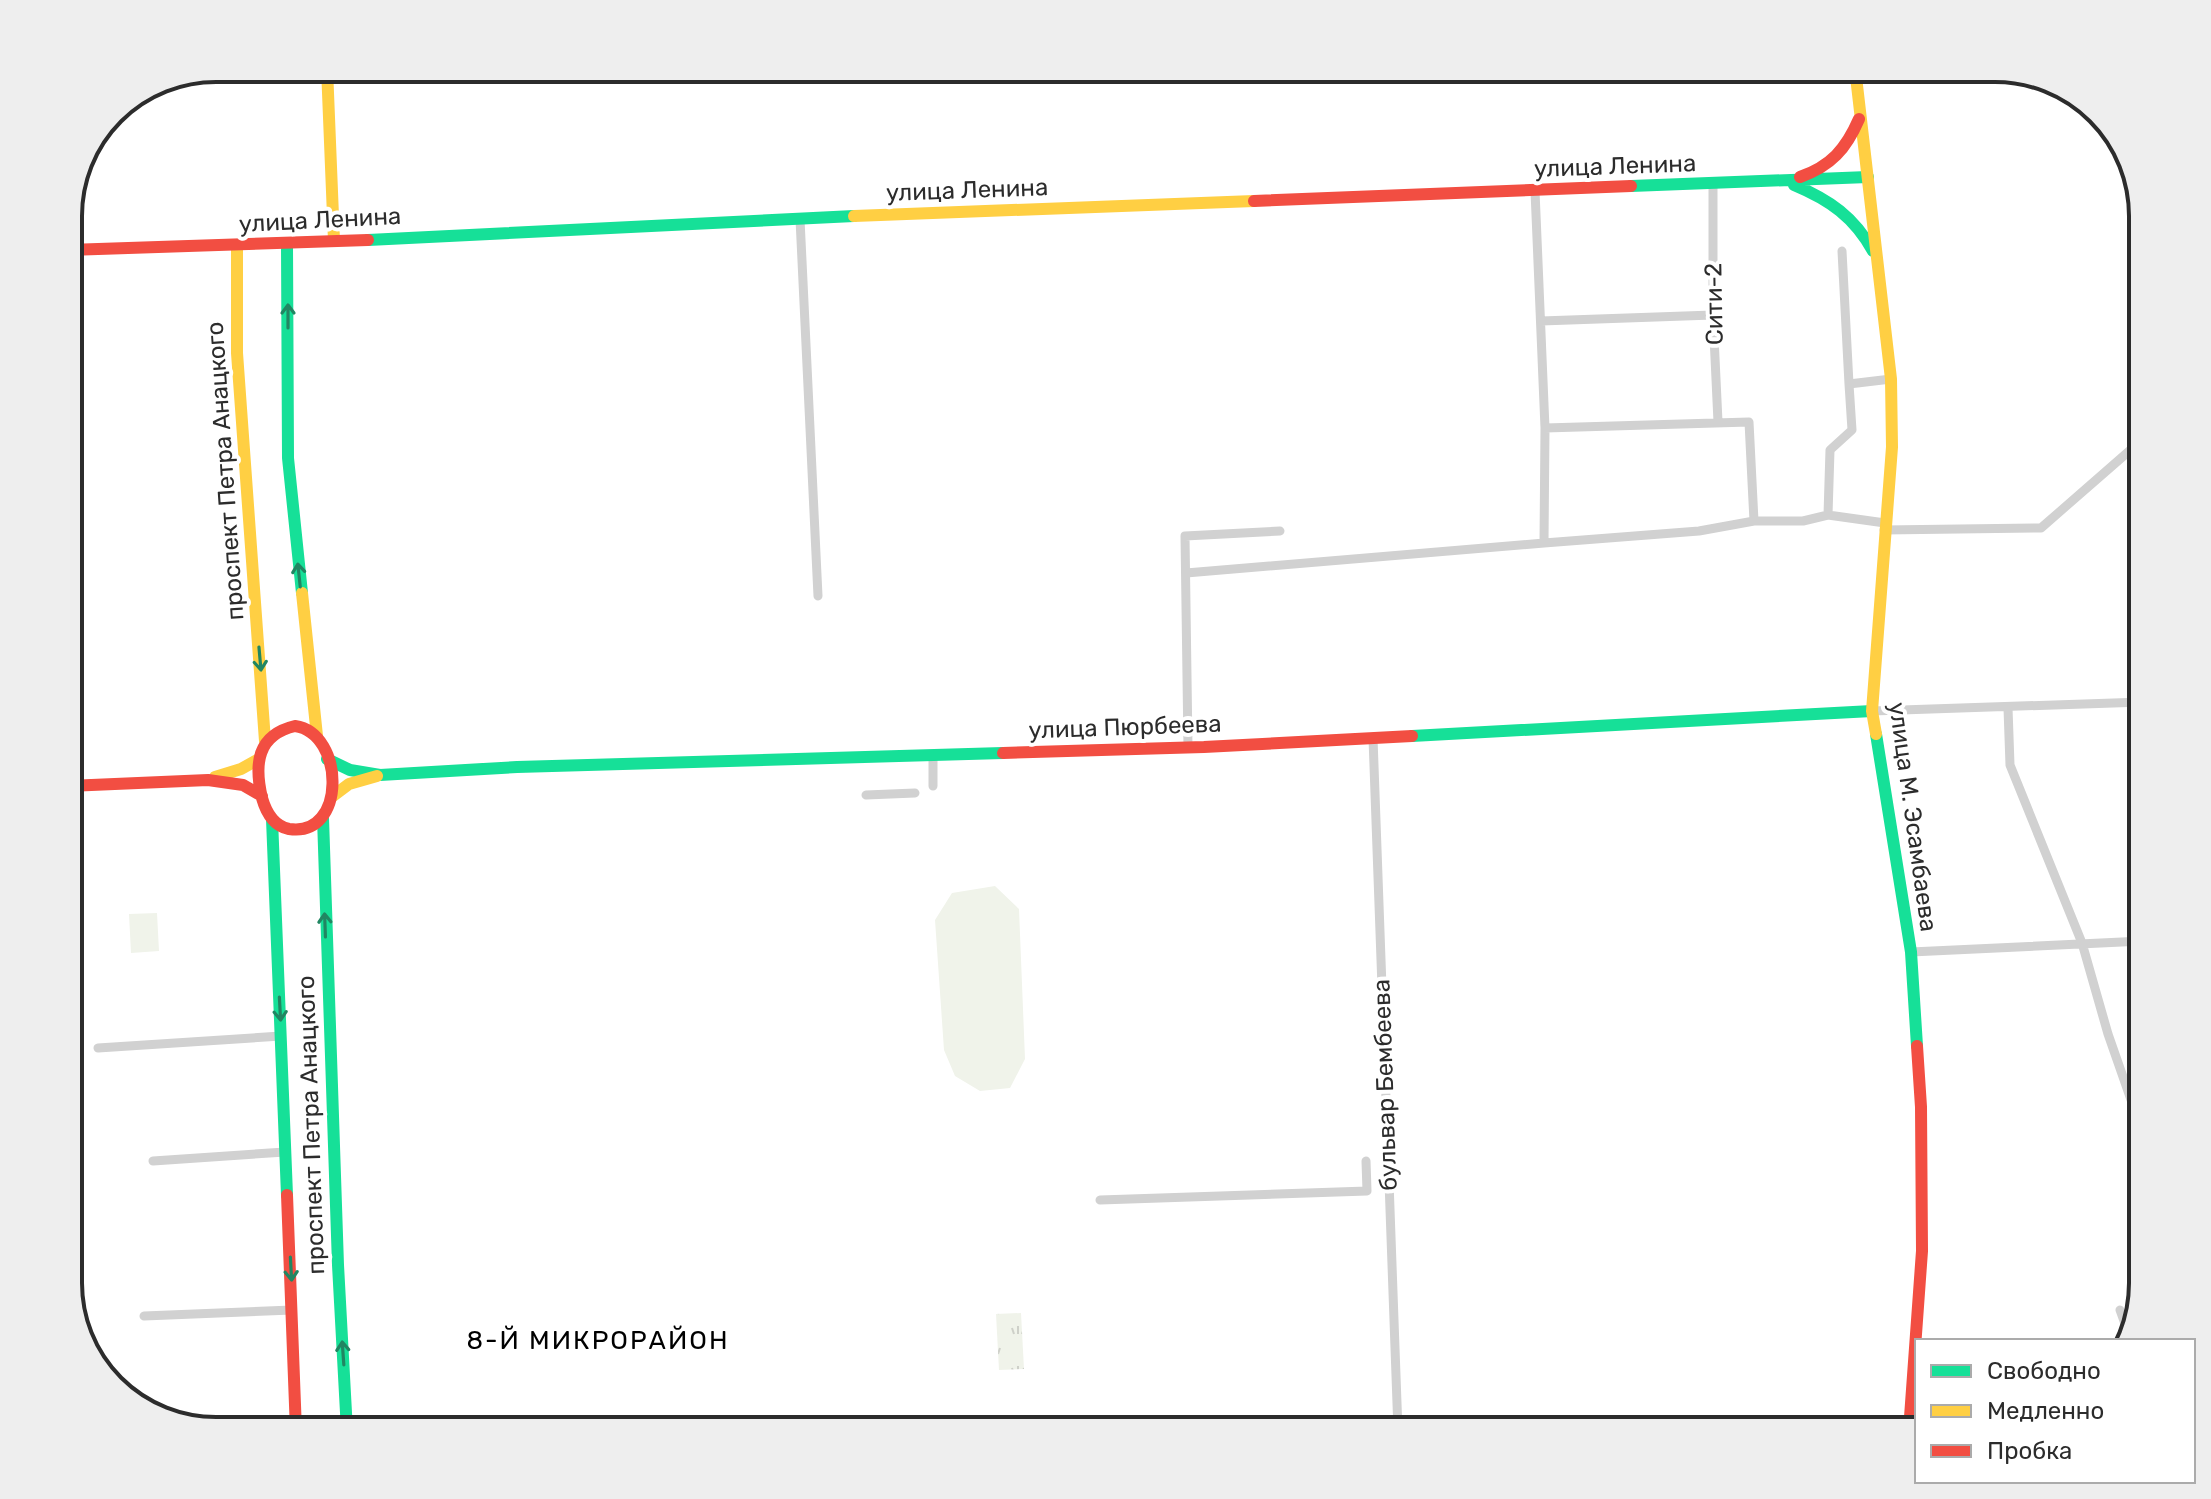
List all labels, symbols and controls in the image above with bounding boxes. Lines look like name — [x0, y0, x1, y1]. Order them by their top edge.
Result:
street label: улица Ленина — [1533, 149, 1697, 183]
street label: улица Ленина — [885, 173, 1049, 207]
street label: улица Ленина — [238, 202, 402, 238]
street label: Сити-2 — [1699, 263, 1729, 345]
one-way arrow — [280, 303, 296, 330]
street label: проспект Петра Анацкого — [201, 321, 249, 621]
one-way arrow — [292, 562, 307, 589]
one-way arrow — [253, 645, 268, 672]
street label: улица М. Эсамбаева — [1883, 701, 1943, 933]
street label: улица Пюрбеева — [1028, 710, 1222, 744]
one-way arrow — [318, 913, 333, 939]
street label: проспект Петра Анацкого — [292, 975, 330, 1275]
street label: бульвар Бембеева — [1367, 979, 1403, 1191]
one-way arrow — [272, 995, 287, 1022]
one-way arrow — [283, 1255, 298, 1282]
district label: 8-Й МИКРОРАЙОН — [466, 1325, 730, 1356]
legend — [1915, 1339, 2195, 1483]
one-way arrow — [336, 1340, 351, 1367]
text: Свободно — [1987, 1357, 2101, 1385]
text: Медленно — [1987, 1397, 2104, 1425]
text: Пробка — [1987, 1437, 2072, 1465]

